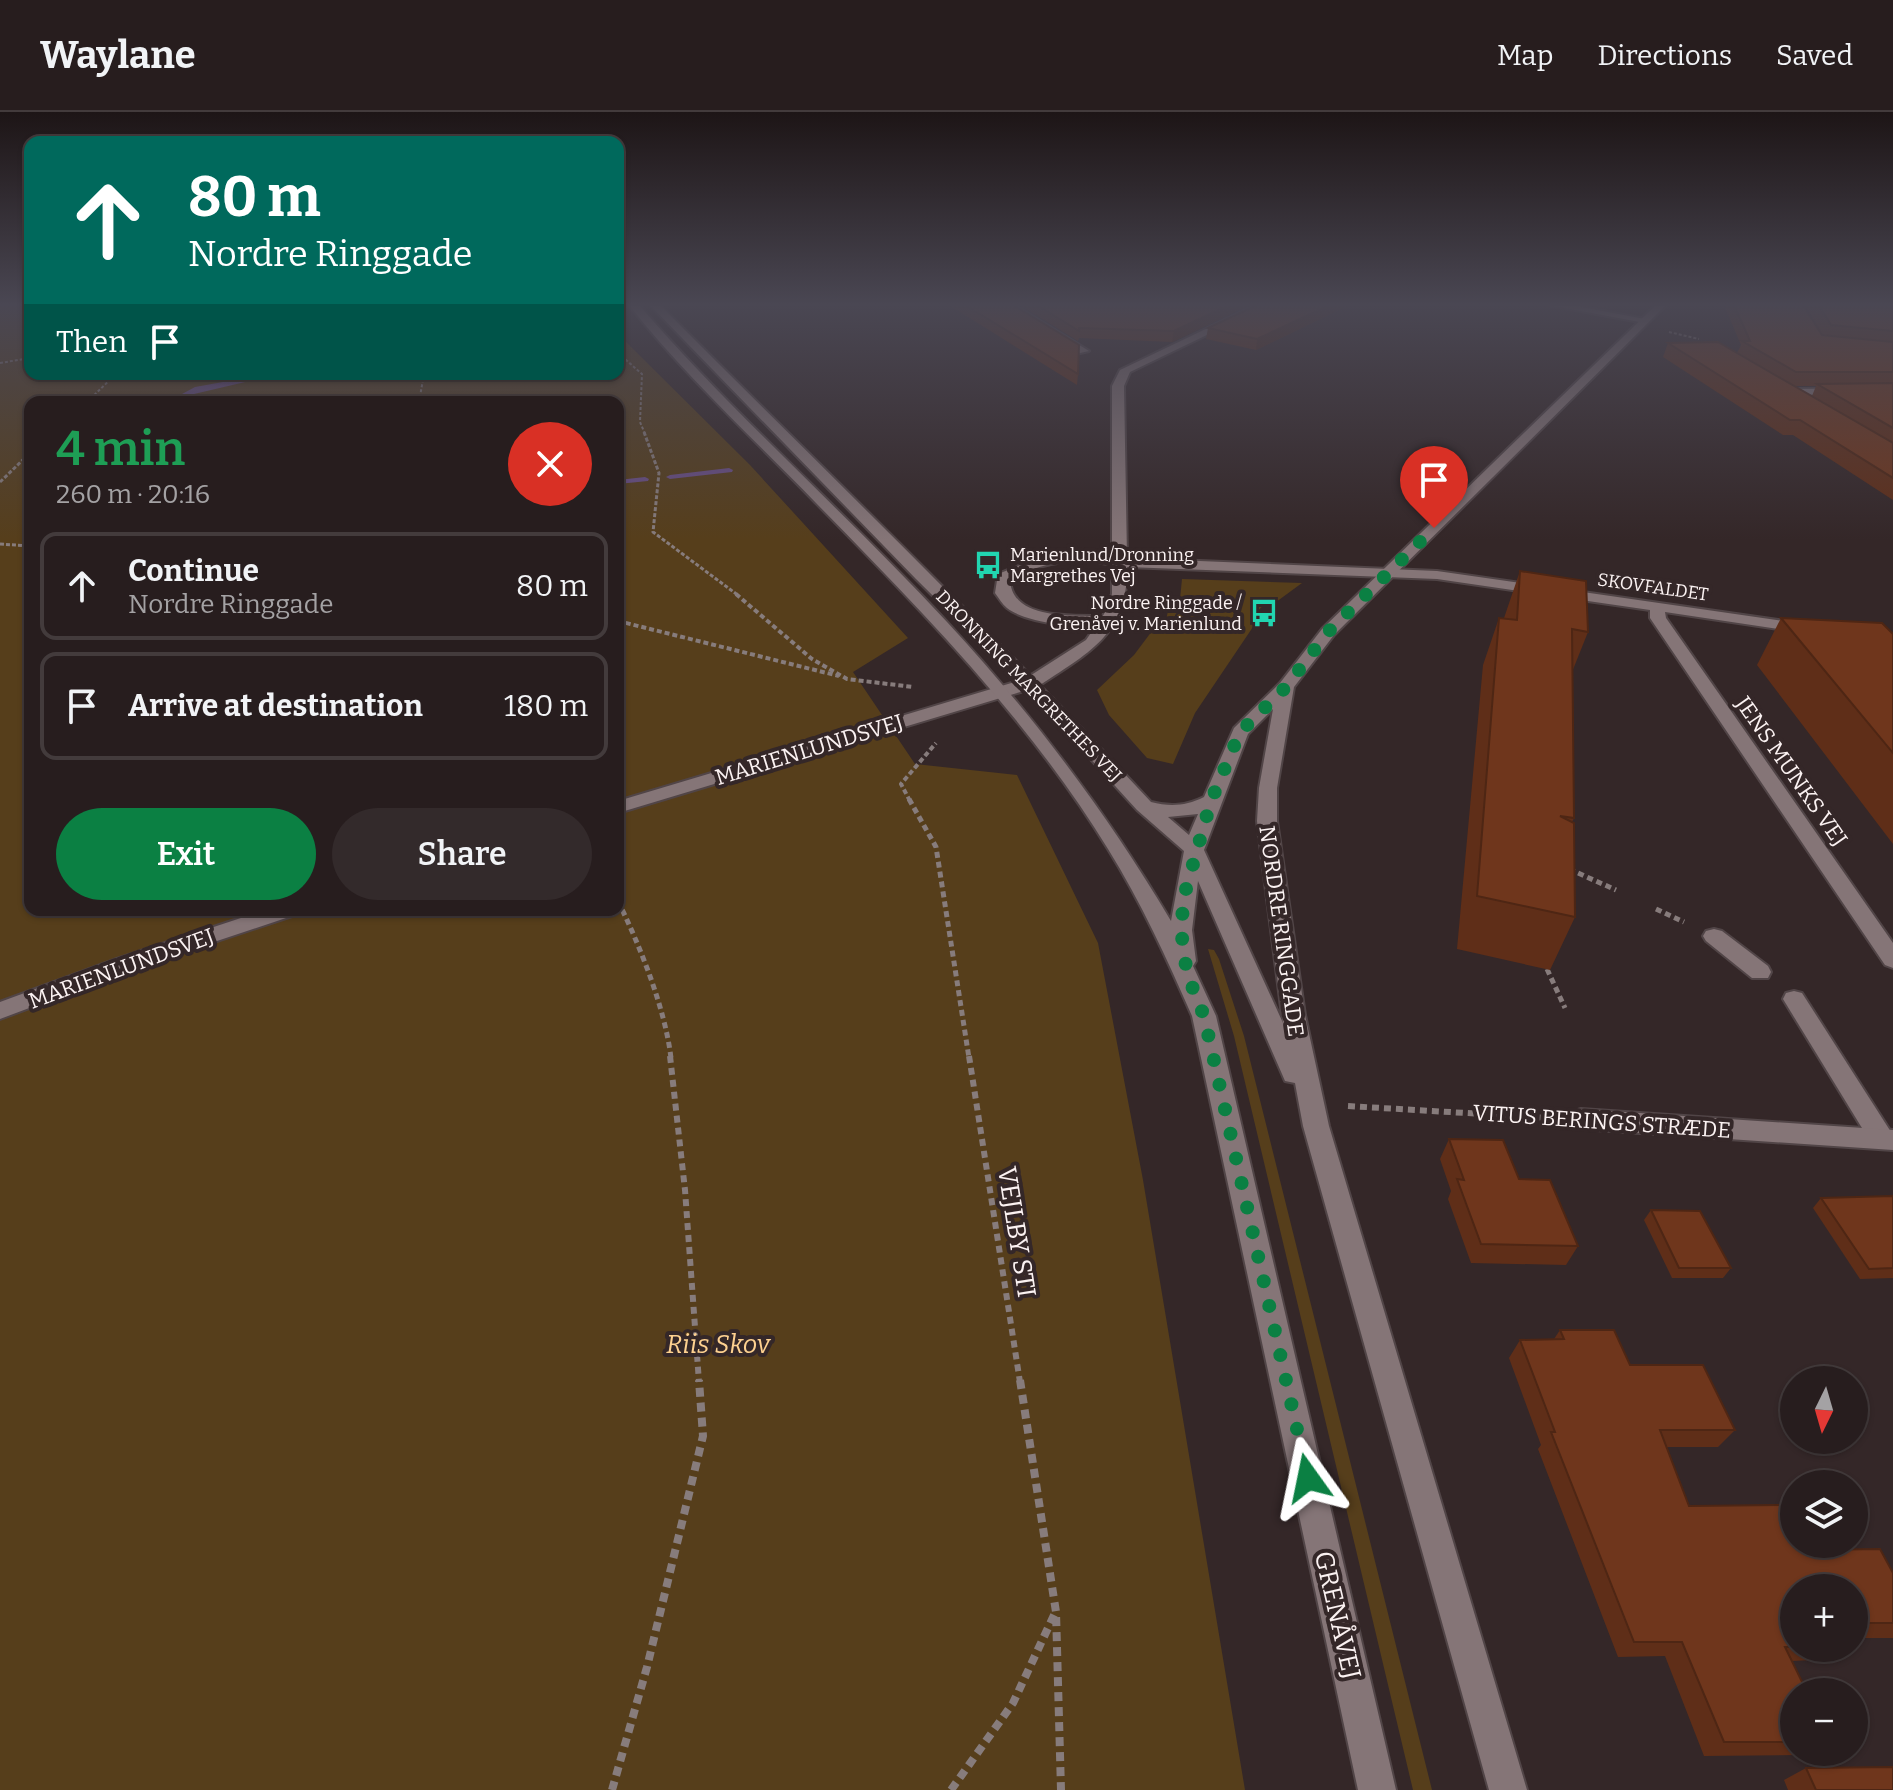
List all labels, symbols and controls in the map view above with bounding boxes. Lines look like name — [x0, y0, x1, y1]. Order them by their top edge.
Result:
text: Waylane — [40, 32, 196, 78]
text: Map — [1497, 39, 1553, 72]
text: Directions — [1597, 39, 1732, 72]
text: Saved — [1776, 39, 1853, 72]
text: 80 m — [188, 164, 321, 231]
icon: ahead — [56, 168, 160, 272]
text: Nordre Ringgade — [188, 232, 473, 276]
icon: arrive — [143, 320, 187, 364]
text: Then — [56, 324, 127, 360]
text: 4 min — [56, 420, 185, 478]
button: close — [508, 422, 592, 506]
pin — [1400, 446, 1468, 528]
icon: arrive — [1412, 458, 1456, 502]
text: 260 m · 20:16 — [56, 479, 210, 510]
place label: Marienlund/Dronning Margrethes Vej — [1010, 544, 1194, 587]
bus stop icon: Marienlund/Dronning Margrethes Vej — [973, 550, 1003, 580]
text: Continue — [128, 553, 259, 589]
icon: ahead — [60, 564, 104, 608]
text: 80 m — [516, 568, 588, 604]
street label: SKOVFALDET — [1596, 568, 1710, 606]
street label: DRONNING MARGRETHES VEJ — [932, 586, 1126, 786]
text: Nordre Ringgade — [128, 589, 334, 620]
place label: Nordre Ringgade / Grenåvej v. Marienlund — [1049, 592, 1242, 635]
bus stop icon: Nordre Ringgade / Grenåvej v. Marienlund — [1249, 598, 1279, 628]
icon: arrive — [60, 684, 104, 728]
text: Arrive at destination — [128, 688, 423, 724]
text: 180 m — [504, 688, 588, 724]
street label: JENS MUNKS VEJ — [1729, 690, 1853, 851]
street label: MARIENLUNDSVEJ — [712, 708, 907, 791]
button: Exit — [56, 808, 316, 900]
button: Share — [332, 808, 592, 900]
street label: NORDRE RINGGADE — [1253, 824, 1310, 1038]
street label: MARIENLUNDSVEJ — [25, 922, 218, 1015]
street label: VITUS BERINGS STRÆDE — [1472, 1099, 1732, 1144]
street label: VEJLBY STI — [991, 1164, 1042, 1300]
park label: Riis Skov — [666, 1329, 772, 1360]
north arrow — [1780, 1366, 1868, 1454]
map controls — [1780, 1366, 1868, 1766]
position arrow — [1266, 1436, 1350, 1520]
button: layers — [1780, 1470, 1868, 1558]
street label: GRENÅVEJ — [1308, 1548, 1367, 1682]
button: + — [1780, 1574, 1868, 1662]
button: − — [1780, 1678, 1868, 1766]

